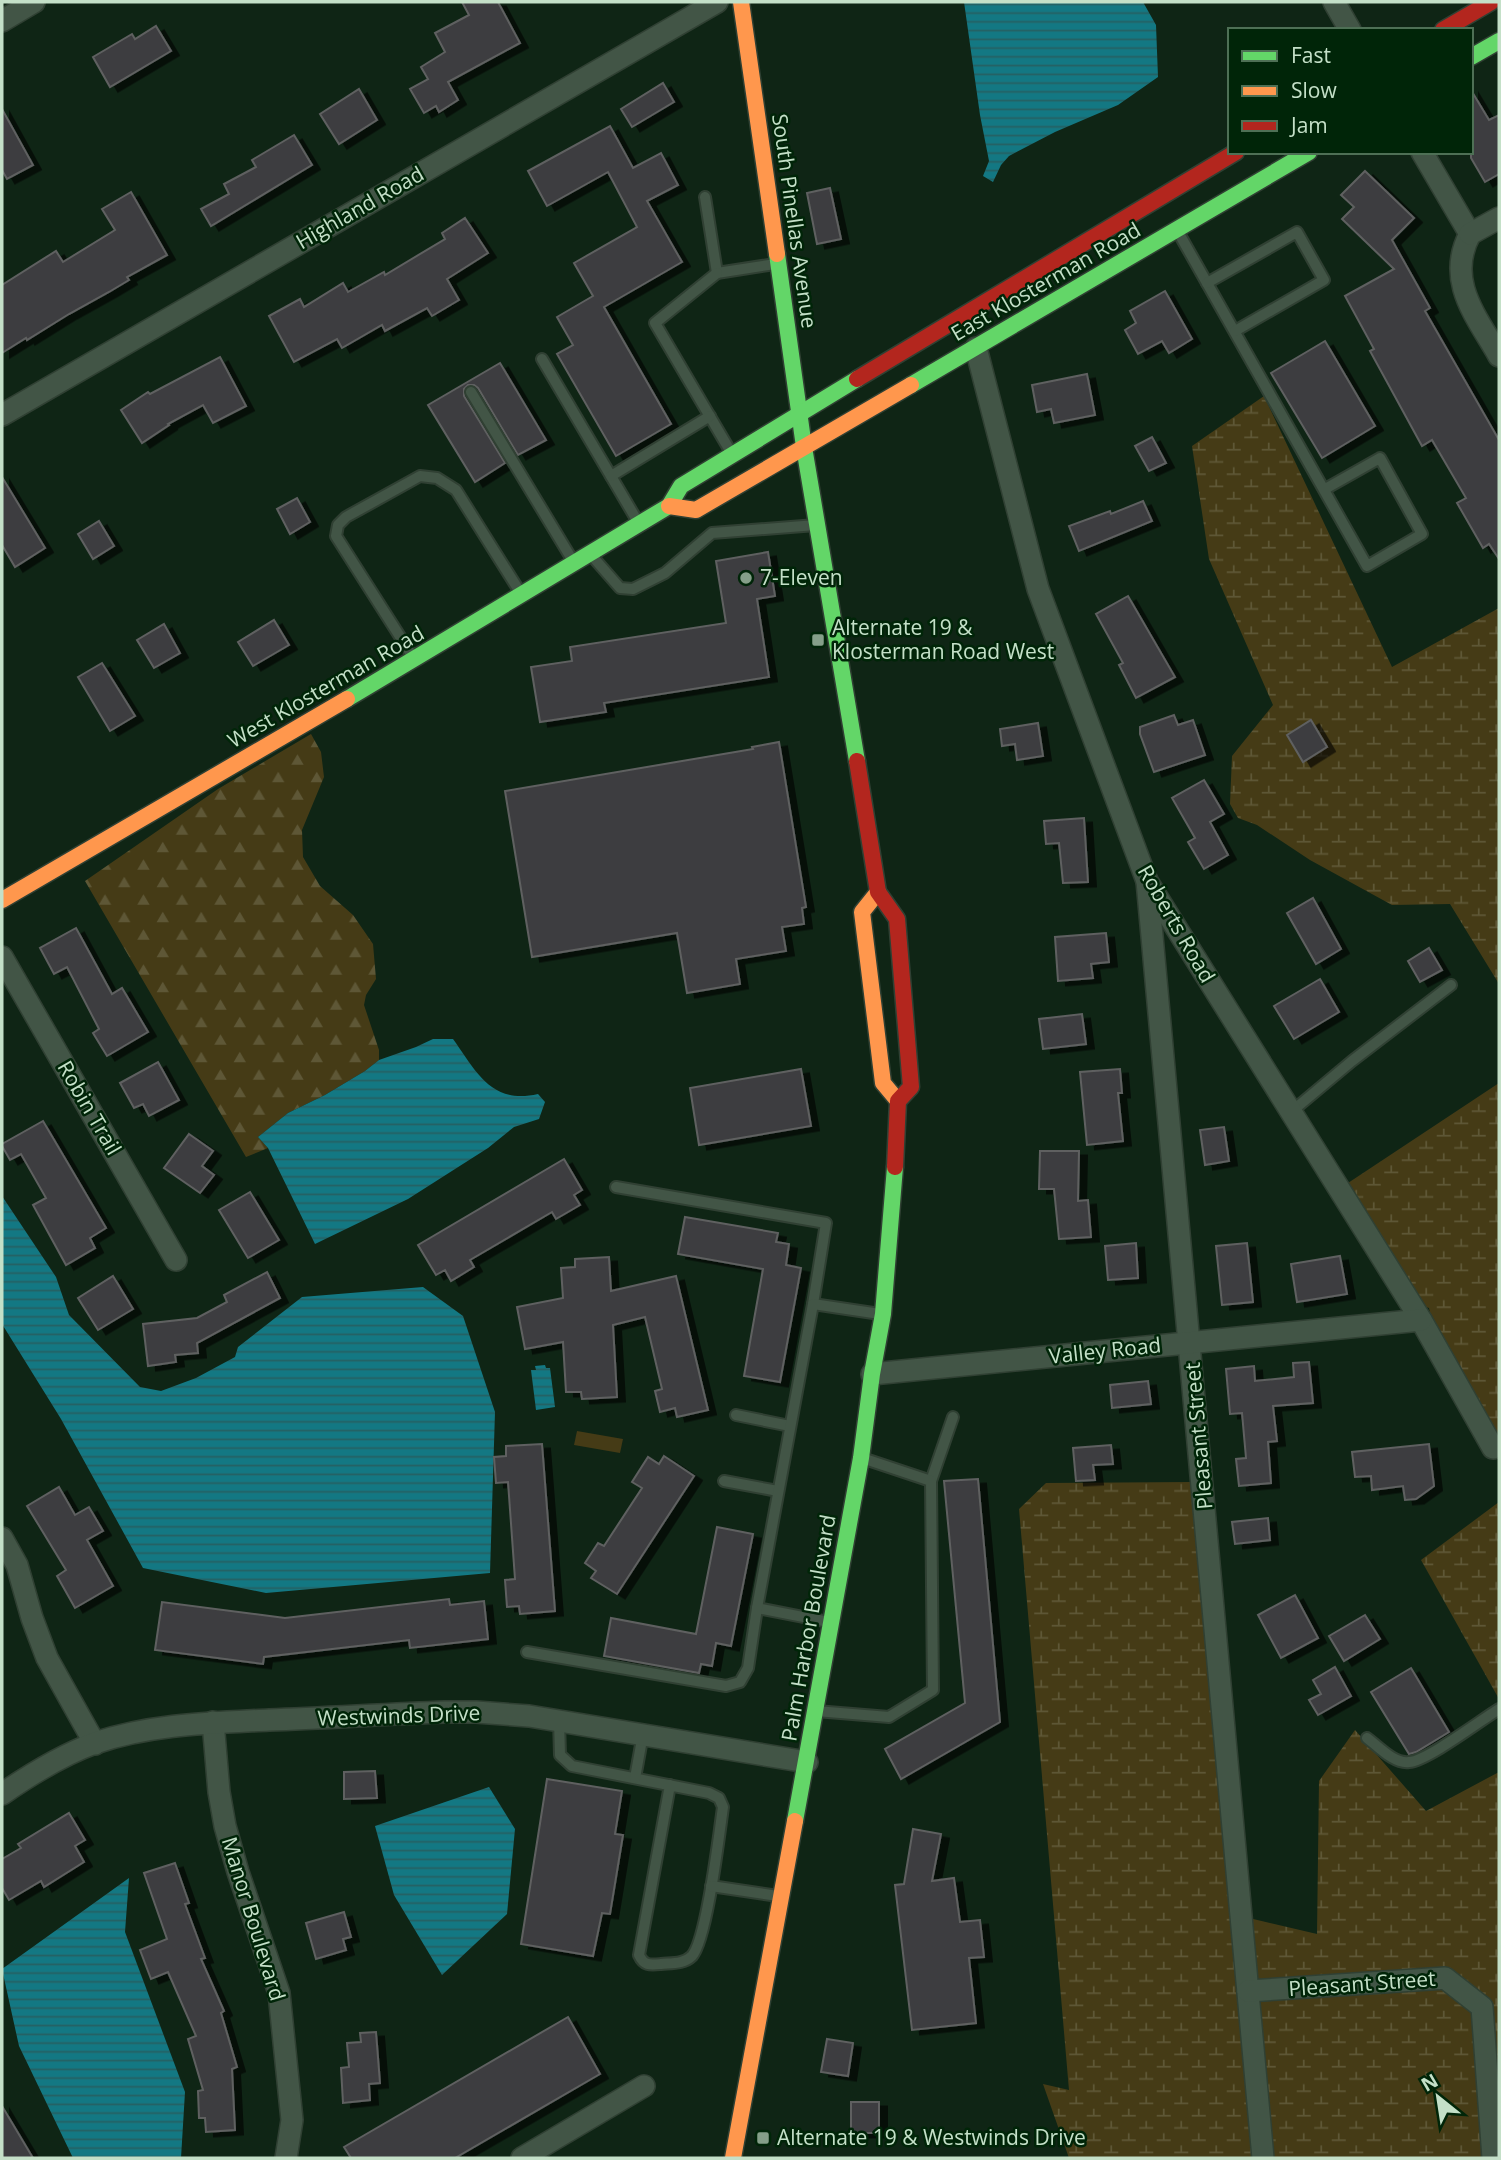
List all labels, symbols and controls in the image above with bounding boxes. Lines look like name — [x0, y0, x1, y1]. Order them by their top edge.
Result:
legend — [1228, 28, 1473, 154]
text: Fast — [1291, 41, 1331, 69]
text: Slow — [1291, 76, 1337, 104]
text: Jam — [1289, 111, 1328, 139]
street label: South Pinellas Avenue — [766, 112, 824, 330]
street label: Highland Road — [290, 159, 429, 255]
street label: East Klosterman Road — [946, 215, 1145, 347]
place label: 7-Eleven — [760, 563, 843, 591]
marker: 7-Eleven — [738, 570, 754, 586]
place label: Alternate 19 & Klosterman Road West — [832, 613, 1054, 665]
street label: West Klosterman Road — [222, 618, 429, 754]
marker: Alternate 19 & Klosterman Road West — [810, 632, 826, 648]
street label: Roberts Road — [1132, 859, 1222, 988]
street label: Robin Trail — [52, 1055, 128, 1160]
street label: Valley Road — [1047, 1330, 1162, 1370]
street label: Pleasant Street — [1178, 1361, 1218, 1511]
street label: Palm Harbor Boulevard — [774, 1512, 842, 1743]
street label: Westwinds Drive — [317, 1698, 481, 1732]
street label: Manor Boulevard — [216, 1833, 292, 2004]
street label: Pleasant Street — [1287, 1964, 1437, 2002]
north arrow — [1403, 2062, 1473, 2132]
text: N — [1416, 2067, 1443, 2097]
place label: Alternate 19 & Westwinds Drive — [777, 2123, 1086, 2151]
marker: Alternate 19 & Westwinds Drive — [755, 2130, 771, 2146]

